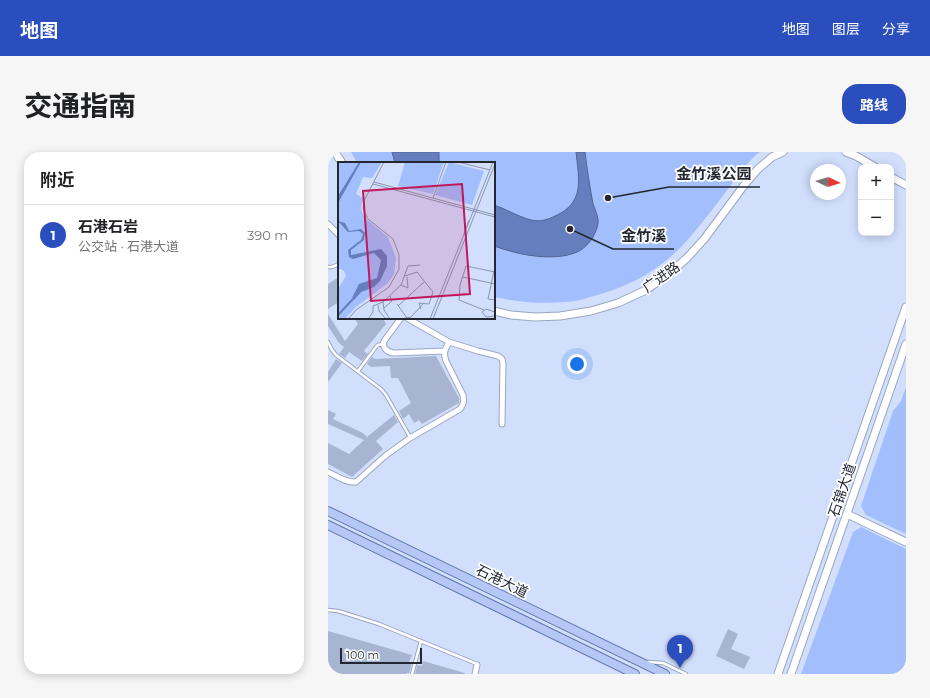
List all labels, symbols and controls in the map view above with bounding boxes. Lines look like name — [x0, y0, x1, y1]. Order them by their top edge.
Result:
text: 地图 — [20, 19, 58, 42]
text: 地图 — [782, 20, 810, 38]
text: 图层 — [832, 20, 860, 38]
text: 分享 — [882, 20, 910, 38]
button: 路线 — [842, 84, 906, 124]
text: 交通指南 — [24, 89, 136, 123]
callout: 金竹溪公园 — [669, 160, 760, 187]
inset map — [338, 162, 495, 319]
text: 金竹溪公园 — [676, 164, 752, 183]
north arrow — [810, 164, 846, 200]
map controls — [858, 164, 894, 236]
button: + — [858, 164, 894, 200]
text: 附近 — [40, 170, 74, 190]
button: − — [858, 200, 894, 236]
text: 石港石岩 — [78, 217, 138, 236]
callout: 金竹溪 — [613, 222, 674, 249]
text: 金竹溪 — [621, 226, 667, 245]
text: 1 — [50, 227, 56, 243]
text: 390 m — [247, 227, 288, 243]
text: 公交站 · 石港大道 — [78, 238, 179, 254]
street label: 广进路 — [639, 258, 683, 296]
your location — [567, 354, 587, 374]
street label: 石锦大道 — [824, 461, 860, 519]
street label: 石港大道 — [473, 561, 531, 601]
pin: 1 — [667, 635, 693, 668]
scale bar — [340, 646, 422, 665]
text: 100 m — [346, 648, 379, 662]

